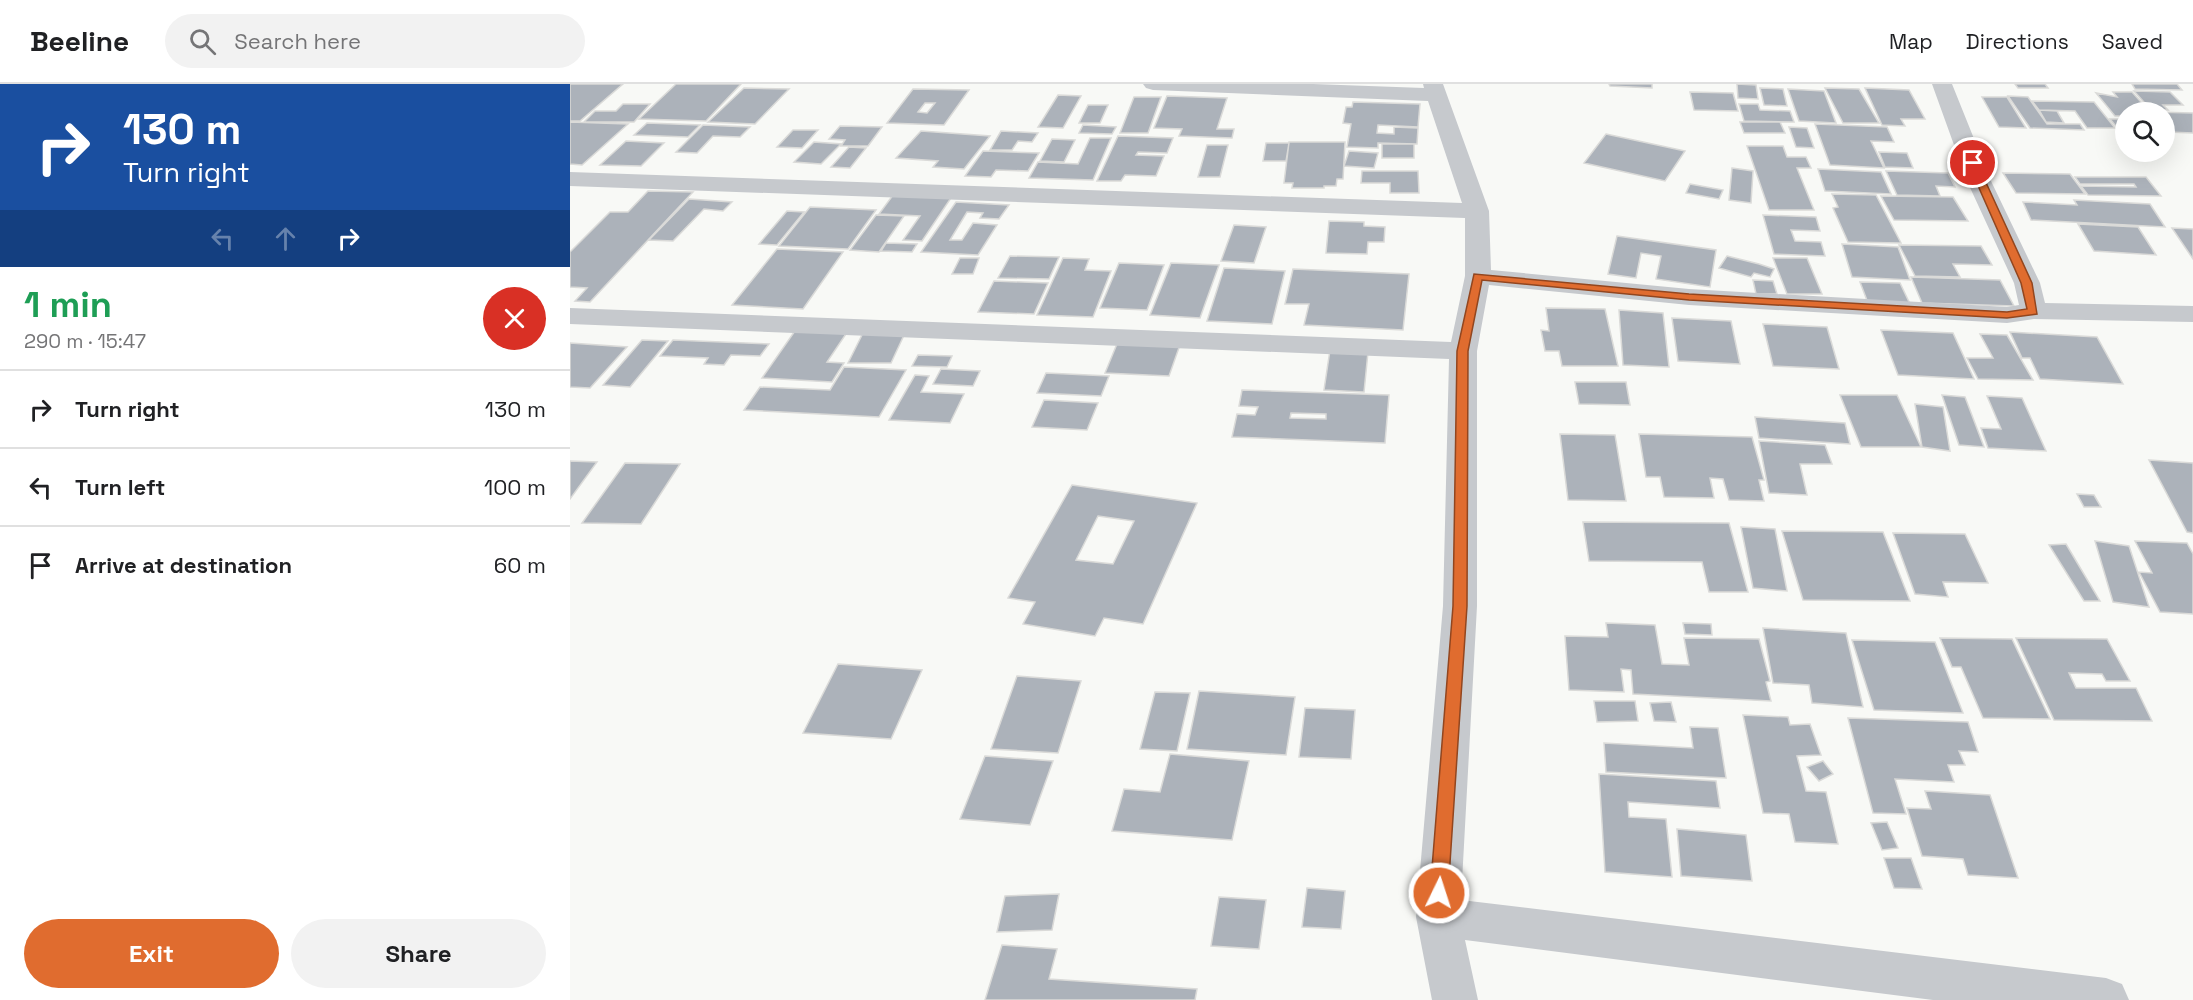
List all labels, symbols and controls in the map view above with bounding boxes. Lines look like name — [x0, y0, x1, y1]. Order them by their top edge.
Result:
search box — [165, 14, 585, 68]
text: Beeline — [30, 23, 129, 59]
icon: search — [186, 25, 219, 58]
text: Search here — [234, 27, 361, 55]
text: Map — [1889, 28, 1933, 55]
text: Directions — [1966, 28, 2069, 55]
text: Saved — [2102, 28, 2163, 55]
map controls — [2115, 102, 2175, 162]
button: search — [2115, 102, 2175, 162]
text: 130 m — [123, 103, 241, 156]
icon: right — [24, 108, 102, 186]
pin — [1947, 137, 1998, 188]
icon: arrive — [1956, 146, 1989, 179]
text: Turn right — [123, 155, 250, 190]
icon: left — [206, 222, 239, 255]
icon: ahead — [269, 222, 302, 255]
icon: right — [332, 222, 365, 255]
text: 1 min — [24, 282, 112, 328]
button: close — [483, 287, 546, 350]
text: 290 m · 15:47 — [24, 328, 146, 354]
icon: right — [24, 393, 57, 426]
text: Turn right — [75, 395, 180, 423]
text: 130 m — [485, 395, 546, 423]
icon: left — [24, 471, 57, 504]
text: Turn left — [75, 473, 165, 501]
text: 100 m — [484, 473, 546, 501]
icon: arrive — [24, 549, 57, 582]
text: Arrive at destination — [75, 551, 292, 579]
text: 60 m — [494, 551, 546, 579]
position arrow — [1407, 861, 1471, 925]
button: Exit — [24, 919, 279, 988]
button: Share — [291, 919, 546, 988]

